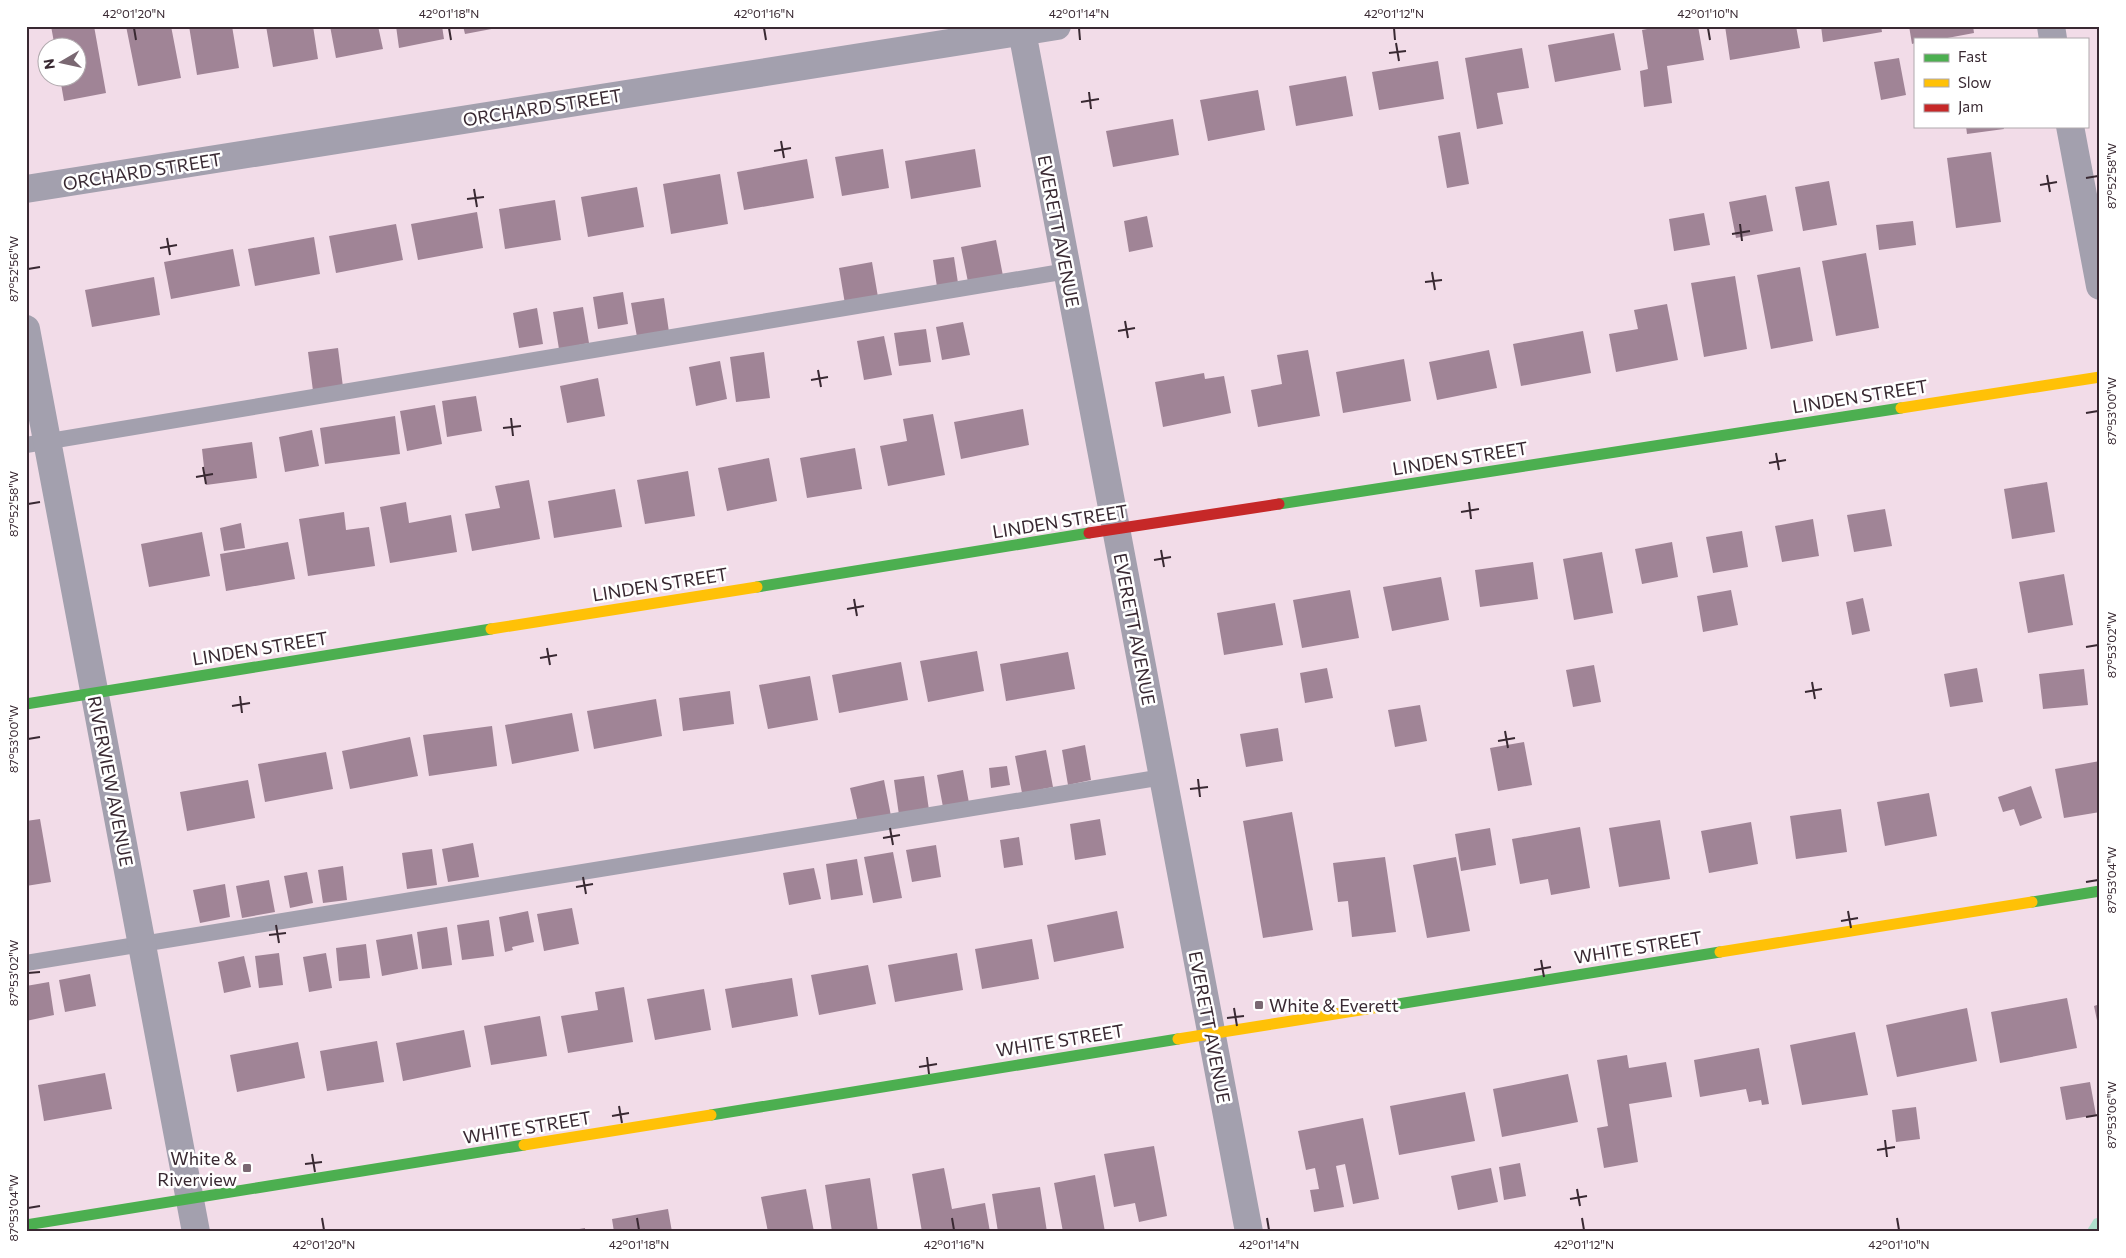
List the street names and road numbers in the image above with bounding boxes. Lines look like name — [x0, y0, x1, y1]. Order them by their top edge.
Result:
street label: ORCHARD STREET — [461, 84, 623, 130]
street label: ORCHARD STREET — [61, 148, 223, 194]
street label: EVERETT AVENUE — [1033, 153, 1085, 309]
street label: LINDEN STREET — [1791, 374, 1929, 418]
street label: LINDEN STREET — [1391, 436, 1529, 480]
street label: LINDEN STREET — [991, 499, 1129, 543]
street label: EVERETT AVENUE — [1109, 551, 1161, 707]
street label: LINDEN STREET — [591, 562, 729, 606]
street label: LINDEN STREET — [191, 626, 329, 670]
street label: RIVERVIEW AVENUE — [84, 694, 138, 868]
street label: WHITE STREET — [1572, 926, 1704, 968]
street label: EVERETT AVENUE — [1184, 949, 1236, 1105]
street label: WHITE STREET — [994, 1019, 1126, 1061]
street label: WHITE STREET — [461, 1106, 593, 1148]

